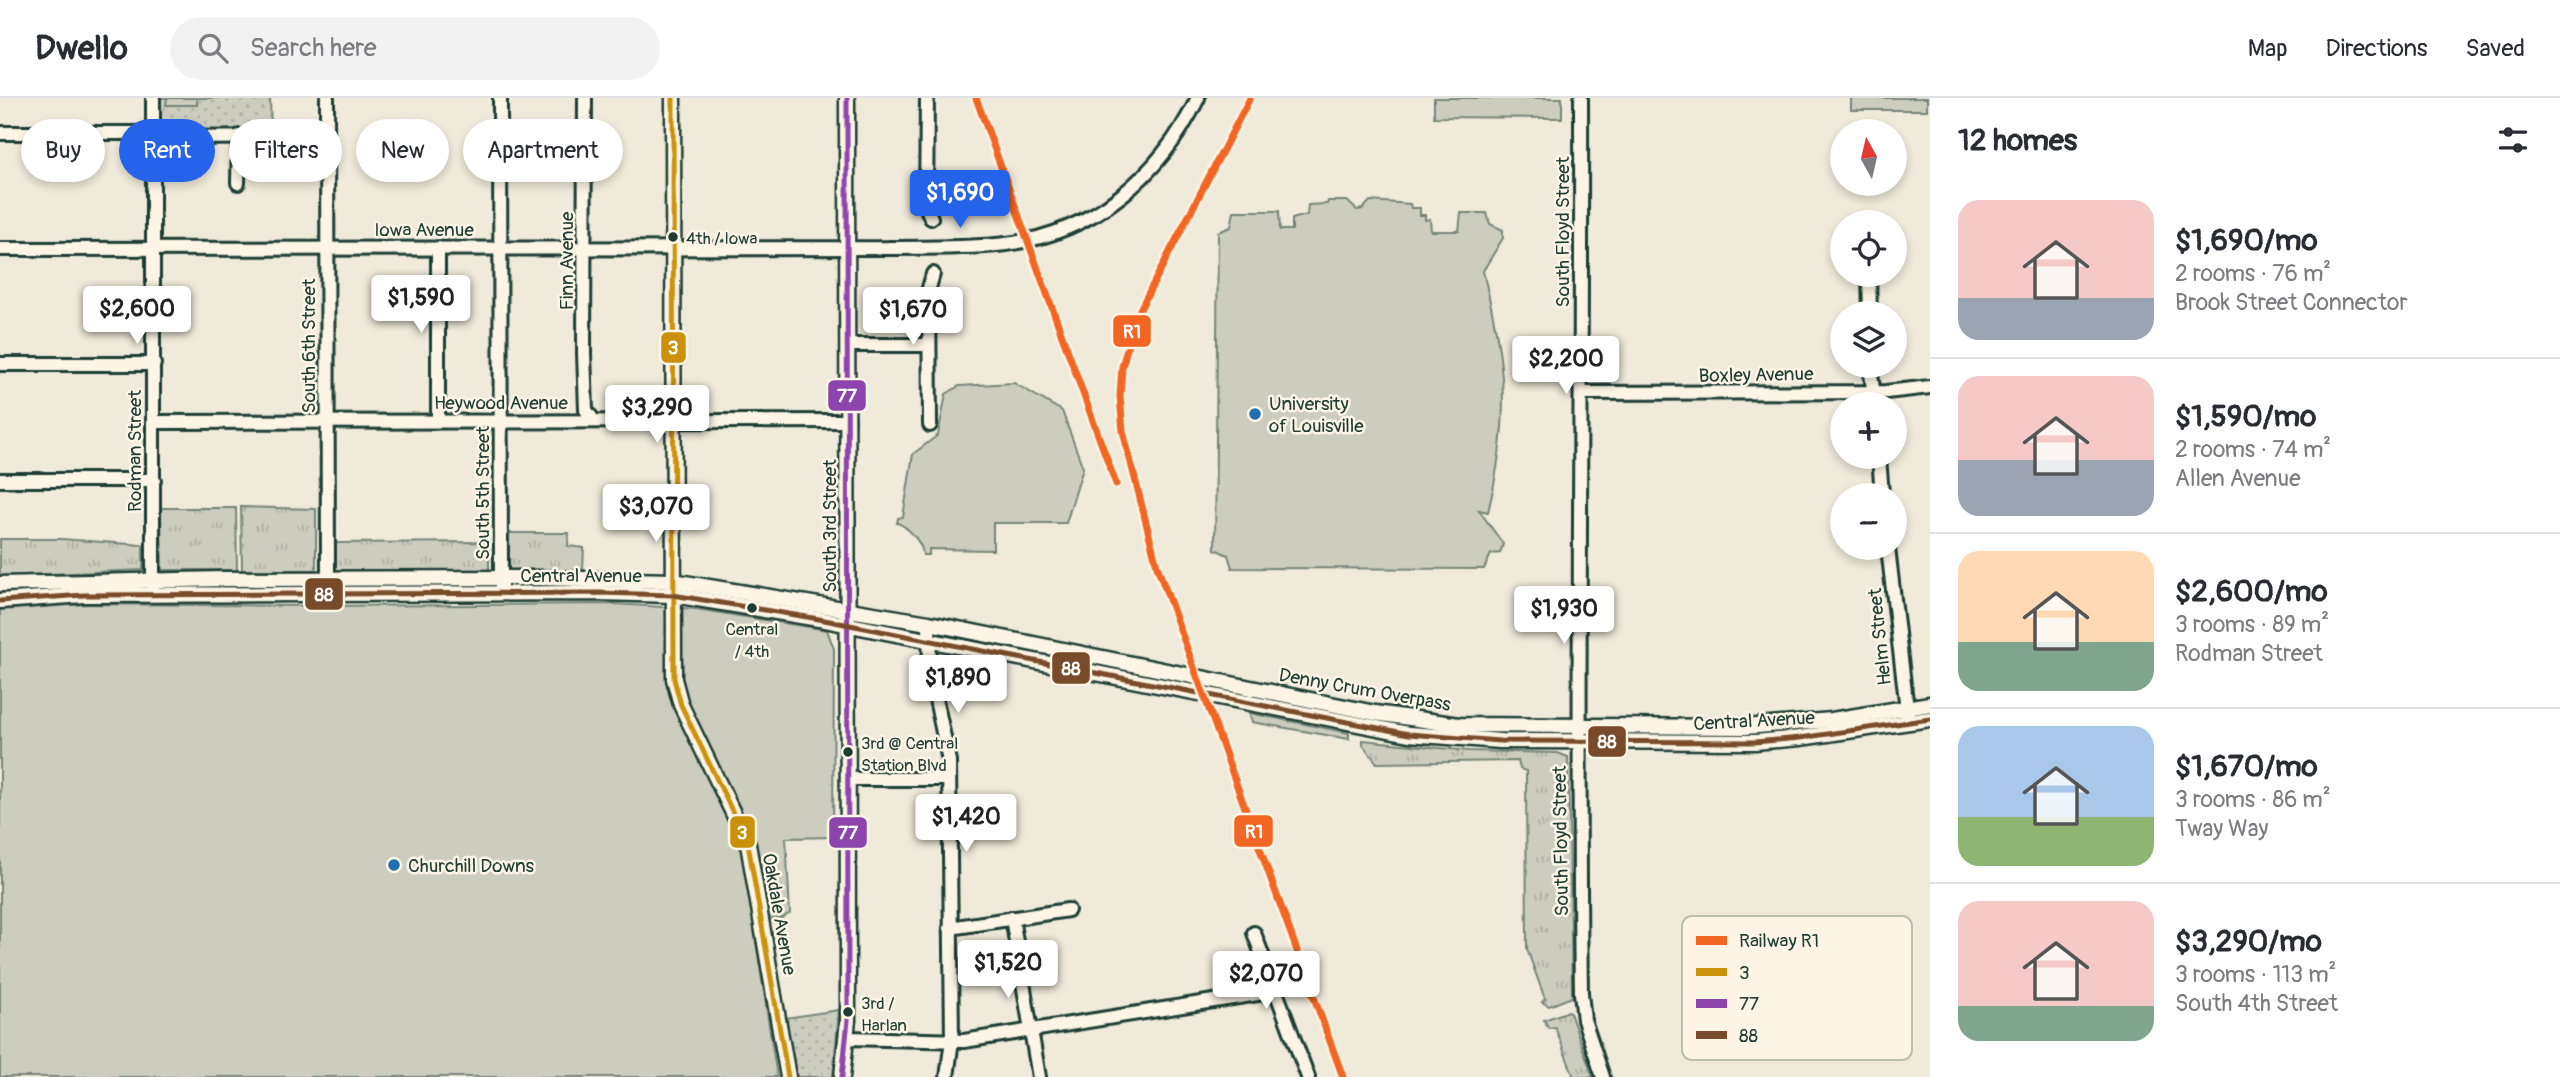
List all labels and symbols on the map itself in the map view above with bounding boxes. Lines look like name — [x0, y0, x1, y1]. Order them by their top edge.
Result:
north arrow — [1830, 119, 1908, 196]
street label: South Floyd Street — [1551, 156, 1575, 307]
pin: $1,690 — [903, 170, 1017, 230]
street label: Finn Avenue — [555, 211, 579, 310]
street label: Iowa Avenue — [374, 218, 474, 242]
place label: 4th / Iowa — [686, 228, 757, 249]
marker: 4th / Iowa — [666, 230, 680, 244]
pin: $1,590 — [364, 275, 478, 335]
street label: South 6th Street — [297, 278, 321, 413]
pin: $2,600 — [80, 286, 194, 346]
pin: $1,670 — [856, 288, 970, 347]
line badge: R1 — [1112, 314, 1152, 348]
text: R1 — [1123, 320, 1141, 344]
line badge: 3 — [660, 331, 687, 364]
text: 3 — [668, 336, 678, 360]
pin: $2,200 — [1509, 336, 1623, 396]
street label: Boxley Avenue — [1698, 362, 1814, 388]
line badge: 77 — [827, 379, 867, 412]
text: 77 — [837, 384, 858, 408]
pin: $3,290 — [600, 386, 714, 445]
street label: Rodman Street — [123, 390, 147, 512]
street label: Heywood Avenue — [434, 391, 569, 415]
place label: University of Louisville — [1269, 392, 1364, 438]
marker: University of Louisville — [1247, 406, 1263, 422]
street label: South 5th Street — [471, 426, 495, 560]
street label: South 3rd Street — [818, 459, 842, 593]
pin: $3,070 — [599, 484, 713, 544]
street label: Central Avenue — [520, 564, 642, 588]
line badge: 88 — [304, 577, 344, 611]
text: 88 — [314, 583, 334, 607]
pin: $1,930 — [1507, 587, 1621, 646]
street label: Helm Street — [1863, 587, 1897, 687]
marker: Central / 4th — [745, 601, 759, 615]
place label: Central / 4th — [726, 619, 778, 662]
line badge: 88 — [1051, 651, 1091, 685]
pin: $1,890 — [901, 656, 1015, 715]
text: 88 — [1061, 657, 1081, 681]
street label: Denny Crum Overpass — [1277, 663, 1453, 717]
street label: Central Avenue — [1693, 706, 1816, 736]
line badge: 88 — [1587, 725, 1627, 758]
text: 88 — [1597, 730, 1617, 754]
place label: 3rd @ Central Station Blvd — [861, 733, 958, 776]
marker: 3rd @ Central Station Blvd — [841, 745, 855, 759]
street label: South Floyd Street — [1548, 765, 1574, 917]
pin: $1,420 — [909, 794, 1023, 854]
line badge: R1 — [1233, 814, 1274, 848]
line badge: 3 — [729, 815, 756, 849]
line badge: 77 — [828, 816, 868, 849]
text: R1 — [1245, 820, 1263, 844]
text: 3 — [737, 821, 747, 845]
text: 77 — [838, 821, 859, 845]
street label: Oakdale Avenue — [756, 851, 802, 978]
place label: Churchill Downs — [408, 854, 534, 878]
marker: Churchill Downs — [386, 857, 402, 873]
legend — [1682, 916, 1912, 1060]
text: Railway R1 — [1739, 929, 1819, 953]
pin: $1,520 — [951, 940, 1065, 1000]
pin: $2,070 — [1209, 951, 1323, 1011]
text: 3 — [1739, 961, 1750, 985]
text: 77 — [1739, 992, 1759, 1016]
place label: 3rd / Harlan — [861, 993, 907, 1036]
marker: 3rd / Harlan — [841, 1005, 855, 1019]
text: 88 — [1739, 1024, 1758, 1048]

